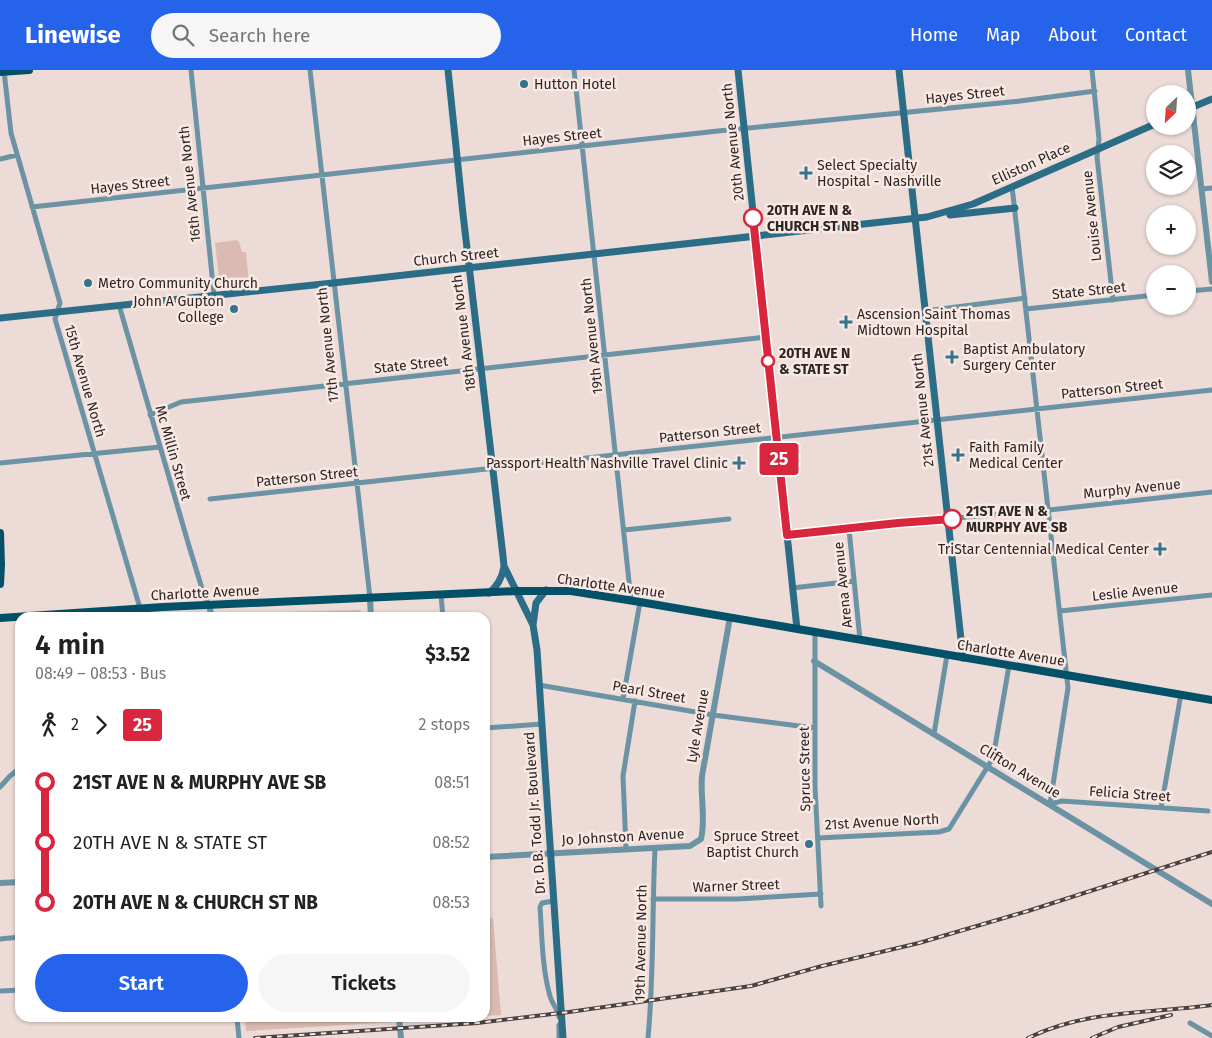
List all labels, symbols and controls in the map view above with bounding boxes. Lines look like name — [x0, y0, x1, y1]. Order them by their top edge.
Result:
search box — [151, 13, 501, 58]
text: Linewise — [25, 21, 121, 49]
icon: search — [169, 21, 197, 49]
text: Search here — [209, 24, 310, 47]
text: Home — [910, 24, 958, 46]
text: Map — [986, 24, 1020, 46]
text: About — [1048, 24, 1097, 46]
text: Contact — [1125, 24, 1187, 46]
place label: Hutton Hotel — [534, 76, 616, 93]
marker: Hutton Hotel — [518, 78, 530, 90]
street label: 20th Avenue North — [718, 82, 748, 202]
street label: Hayes Street — [925, 82, 1006, 108]
north arrow — [1146, 85, 1196, 135]
map controls — [1146, 85, 1196, 315]
street label: Hayes Street — [522, 124, 603, 150]
street label: 16th Avenue North — [175, 125, 205, 243]
street label: Elliston Place — [989, 139, 1073, 189]
button: layers — [1146, 145, 1196, 195]
place label: Select Specialty Hospital - Nashville — [817, 157, 941, 190]
marker: Select Specialty Hospital - Nashville — [799, 166, 813, 180]
street label: Louise Avenue — [1079, 170, 1105, 262]
street label: Hayes Street — [90, 172, 171, 198]
place label: 20TH AVE N & CHURCH ST NB — [767, 202, 860, 235]
button: + — [1146, 205, 1196, 255]
marker: 20TH AVE N & CHURCH ST NB — [743, 208, 763, 228]
street label: Church Street — [413, 244, 500, 270]
button: − — [1146, 265, 1196, 315]
street label: 18th Avenue North — [448, 274, 480, 392]
place label: Metro Community Church — [98, 275, 258, 292]
marker: Metro Community Church — [82, 277, 94, 289]
street label: 19th Avenue North — [577, 277, 607, 395]
street label: State Street — [1051, 279, 1128, 303]
street label: 17th Avenue North — [313, 287, 343, 403]
place label: John A Gupton College — [133, 293, 224, 326]
marker: John A Gupton College — [228, 303, 240, 315]
place label: Ascension Saint Thomas Midtown Hospital — [857, 306, 1011, 339]
marker: Ascension Saint Thomas Midtown Hospital — [839, 315, 853, 329]
street label: 15th Avenue North — [61, 323, 109, 439]
place label: Baptist Ambulatory Surgery Center — [963, 341, 1085, 374]
place label: 20TH AVE N & STATE ST — [779, 345, 850, 378]
marker: Baptist Ambulatory Surgery Center — [945, 350, 959, 364]
street label: 21st Avenue North — [909, 352, 937, 468]
street label: State Street — [373, 353, 450, 377]
marker: 20TH AVE N & STATE ST — [761, 354, 775, 368]
street label: Patterson Street — [1060, 375, 1165, 403]
street label: Mc Millin Street — [151, 403, 195, 503]
street label: Patterson Street — [658, 419, 763, 447]
place label: Faith Family Medical Center — [969, 439, 1064, 472]
line badge: 25 — [756, 443, 802, 475]
text: 25 — [770, 448, 788, 470]
marker: Faith Family Medical Center — [951, 448, 965, 462]
place label: Passport Health Nashville Travel Clinic — [486, 455, 728, 472]
marker: Passport Health Nashville Travel Clinic — [732, 456, 746, 470]
street label: Patterson Street — [255, 463, 360, 491]
street label: Murphy Avenue — [1082, 475, 1182, 503]
place label: 21ST AVE N & MURPHY AVE SB — [966, 503, 1068, 536]
marker: 21ST AVE N & MURPHY AVE SB — [942, 509, 962, 529]
street label: Arena Avenue — [830, 541, 856, 629]
place label: TriStar Centennial Medical Center — [938, 541, 1150, 558]
marker: TriStar Centennial Medical Center — [1153, 542, 1167, 556]
street label: Charlotte Avenue — [556, 570, 666, 602]
street label: Leslie Avenue — [1091, 579, 1179, 605]
street label: Charlotte Avenue — [150, 582, 260, 604]
text: 4 min — [35, 628, 105, 661]
street label: Charlotte Avenue — [956, 636, 1066, 670]
text: $3.52 — [425, 643, 470, 666]
text: 08:49 – 08:53 · Bus — [35, 664, 166, 683]
street label: Pearl Street — [611, 677, 688, 707]
street label: Lyle Avenue — [683, 688, 713, 764]
icon: walk — [35, 711, 63, 739]
icon: forward — [87, 711, 115, 739]
text: 25 — [133, 714, 152, 736]
text: 2 — [71, 715, 79, 734]
text: 2 stops — [419, 715, 470, 734]
street label: Spruce Street — [796, 725, 814, 812]
street label: Dr. D.B. Todd Jr. Boulevard — [521, 731, 549, 895]
street label: Clifton Avenue — [976, 740, 1064, 802]
text: 21ST AVE N & MURPHY AVE SB — [73, 771, 326, 794]
text: 08:51 — [434, 773, 470, 792]
street label: Felicia Street — [1088, 783, 1172, 805]
street label: 21st Avenue North — [824, 811, 940, 833]
street label: Jo Johnston Avenue — [561, 825, 685, 849]
place label: Spruce Street Baptist Church — [706, 828, 800, 861]
text: 20TH AVE N & STATE ST — [73, 831, 267, 854]
text: 08:52 — [433, 833, 470, 852]
marker: Spruce Street Baptist Church — [803, 838, 815, 850]
street label: Warner Street — [692, 876, 781, 896]
street label: 19th Avenue North — [631, 884, 651, 1002]
text: 20TH AVE N & CHURCH ST NB — [73, 891, 318, 914]
text: 08:53 — [432, 893, 470, 912]
button: Start — [35, 954, 248, 1012]
button: Tickets — [258, 954, 470, 1012]

